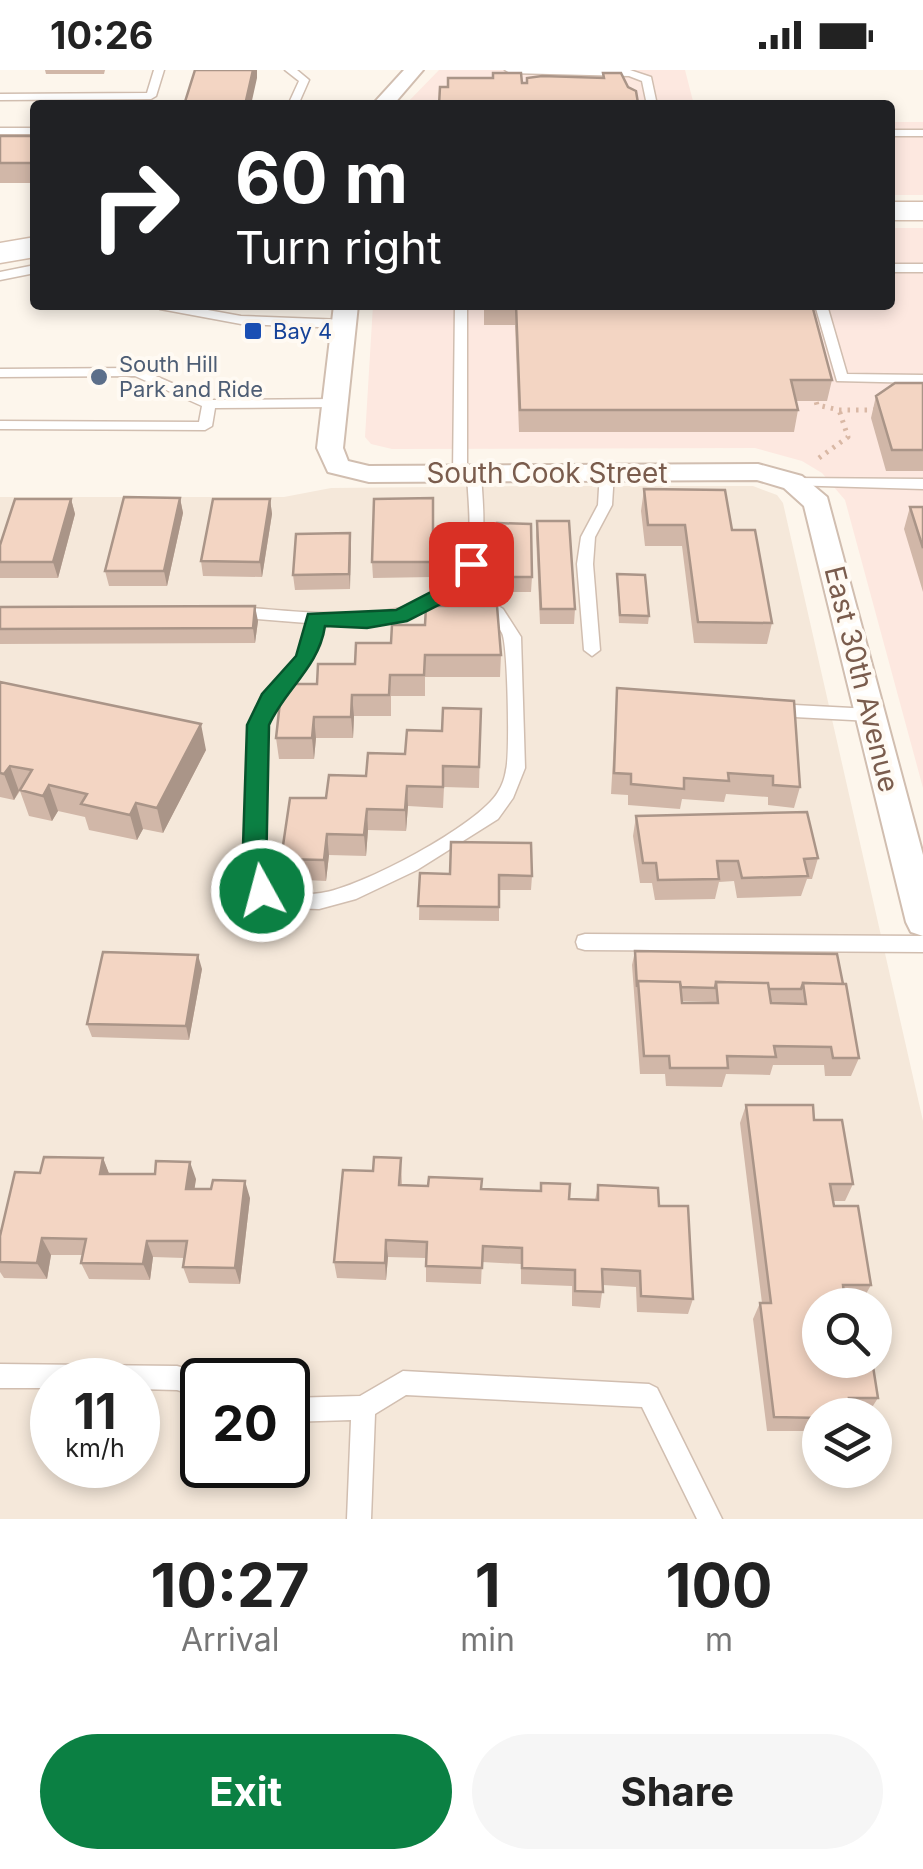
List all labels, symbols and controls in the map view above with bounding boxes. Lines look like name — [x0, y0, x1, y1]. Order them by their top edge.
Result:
text: 10:26 — [50, 12, 153, 58]
text: 60 m — [235, 135, 408, 220]
icon: right — [70, 140, 200, 270]
text: Turn right — [235, 220, 442, 275]
place label: Bay 4 — [273, 318, 332, 344]
marker: Bay 4 — [242, 320, 264, 342]
place label: South Hill Park and Ride — [119, 351, 263, 402]
marker: South Hill Park and Ride — [88, 366, 110, 388]
street label: South Cook Street — [426, 456, 668, 490]
pin — [429, 522, 514, 607]
icon: arrive — [444, 537, 499, 592]
street label: East 30th Avenue — [817, 562, 907, 796]
position arrow — [210, 839, 314, 943]
map controls — [802, 1288, 892, 1488]
button: search — [802, 1288, 892, 1378]
speed limit sign: 20 — [180, 1358, 310, 1488]
text: 11 — [73, 1381, 117, 1441]
button: layers — [802, 1398, 892, 1488]
text: km/h — [65, 1433, 125, 1463]
text: 10:27 — [151, 1549, 310, 1621]
text: 1 — [475, 1549, 501, 1621]
text: 100 — [666, 1549, 772, 1621]
text: Arrival — [181, 1620, 279, 1659]
text: min — [460, 1620, 515, 1659]
text: m — [705, 1620, 733, 1659]
button: Exit — [40, 1734, 452, 1849]
button: Share — [472, 1734, 883, 1849]

